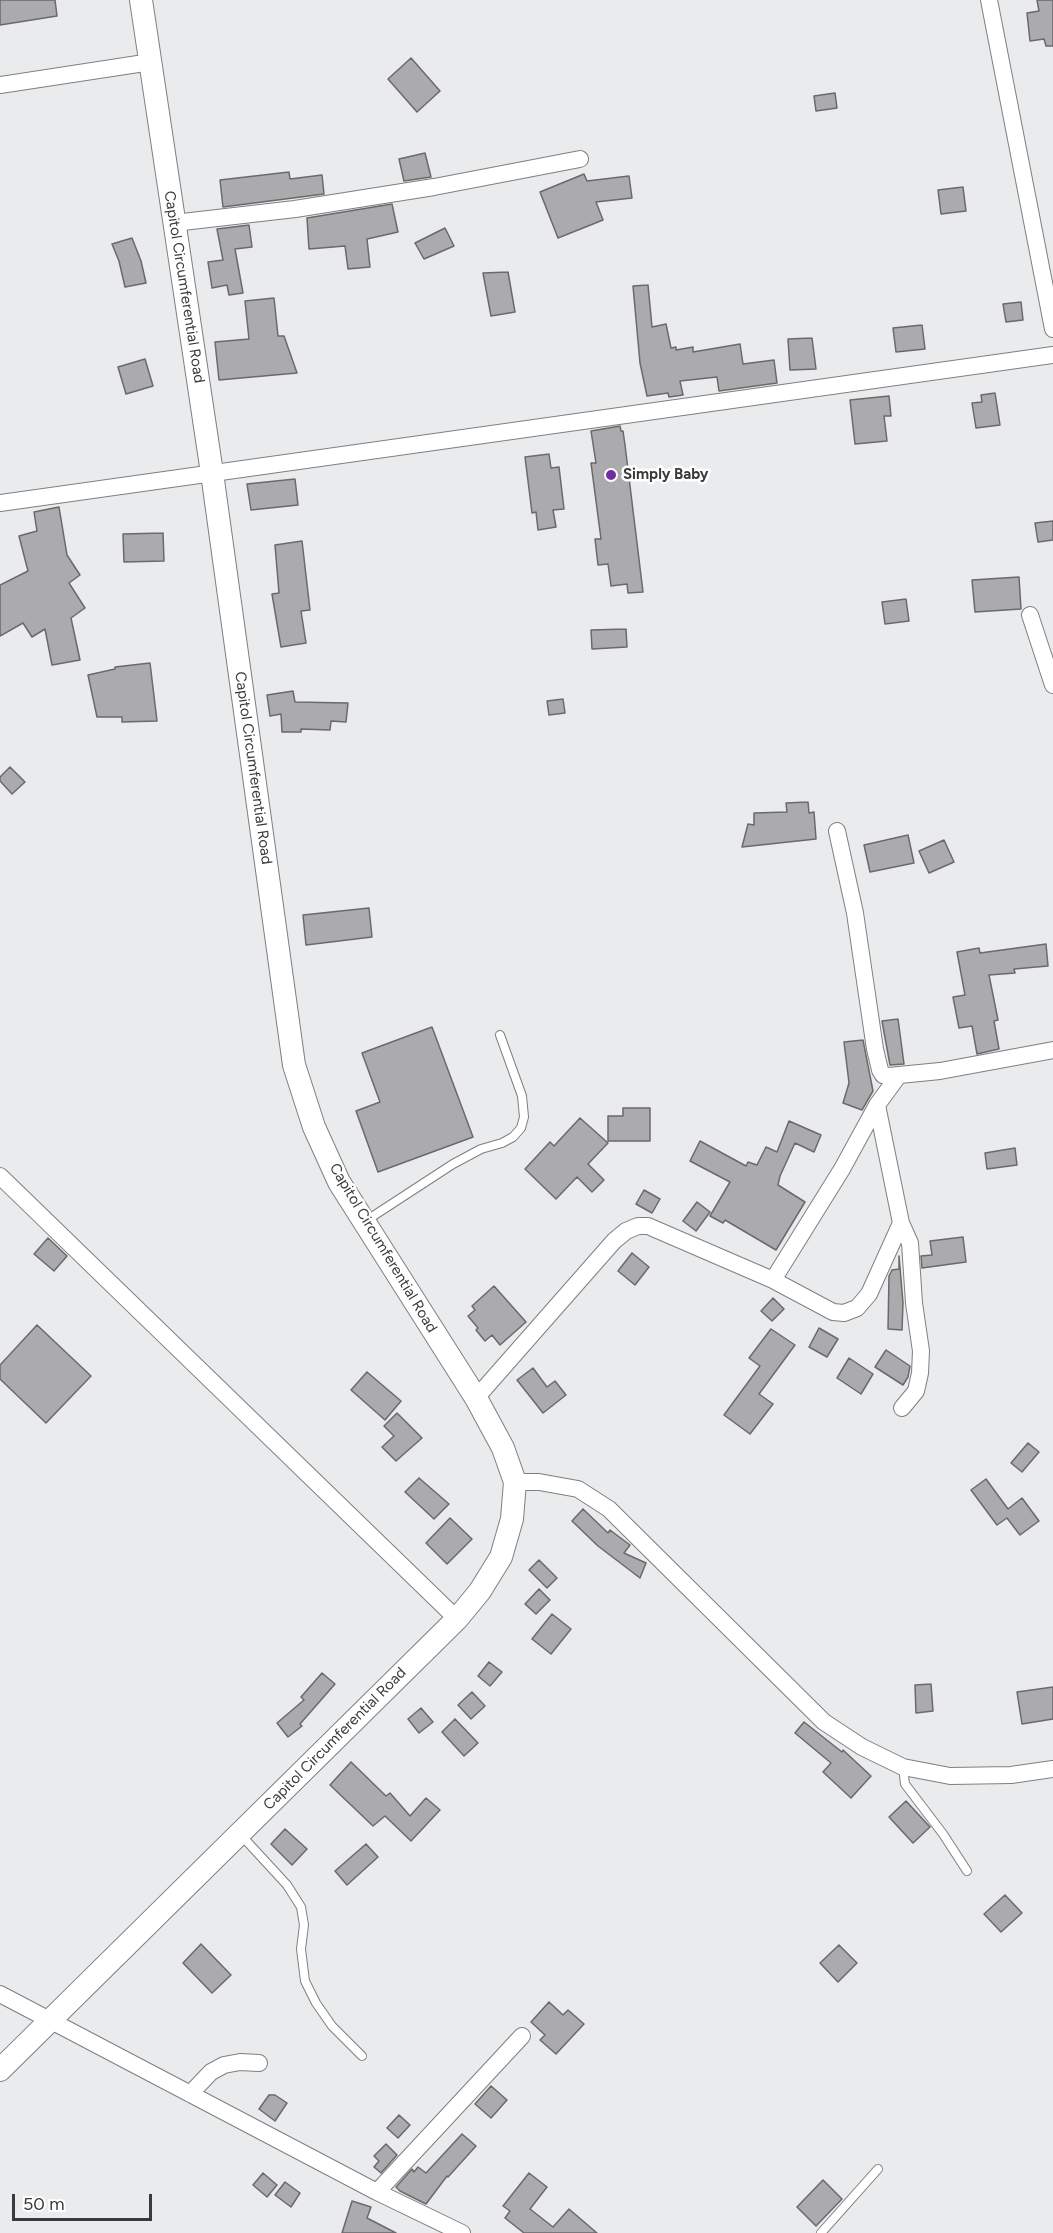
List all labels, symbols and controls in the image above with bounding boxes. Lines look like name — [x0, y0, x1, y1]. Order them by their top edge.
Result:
street label: Capitol Circumferential Road — [160, 190, 208, 384]
place label: Simply Baby — [623, 466, 708, 484]
marker: Simply Baby — [604, 468, 618, 482]
street label: Capitol Circumferential Road — [231, 670, 275, 866]
street label: Capitol Circumferential Road — [325, 1160, 441, 1336]
street label: Capitol Circumferential Road — [260, 1664, 410, 1814]
scale bar — [15, 2182, 154, 2220]
text: 50 m — [23, 2193, 65, 2215]

